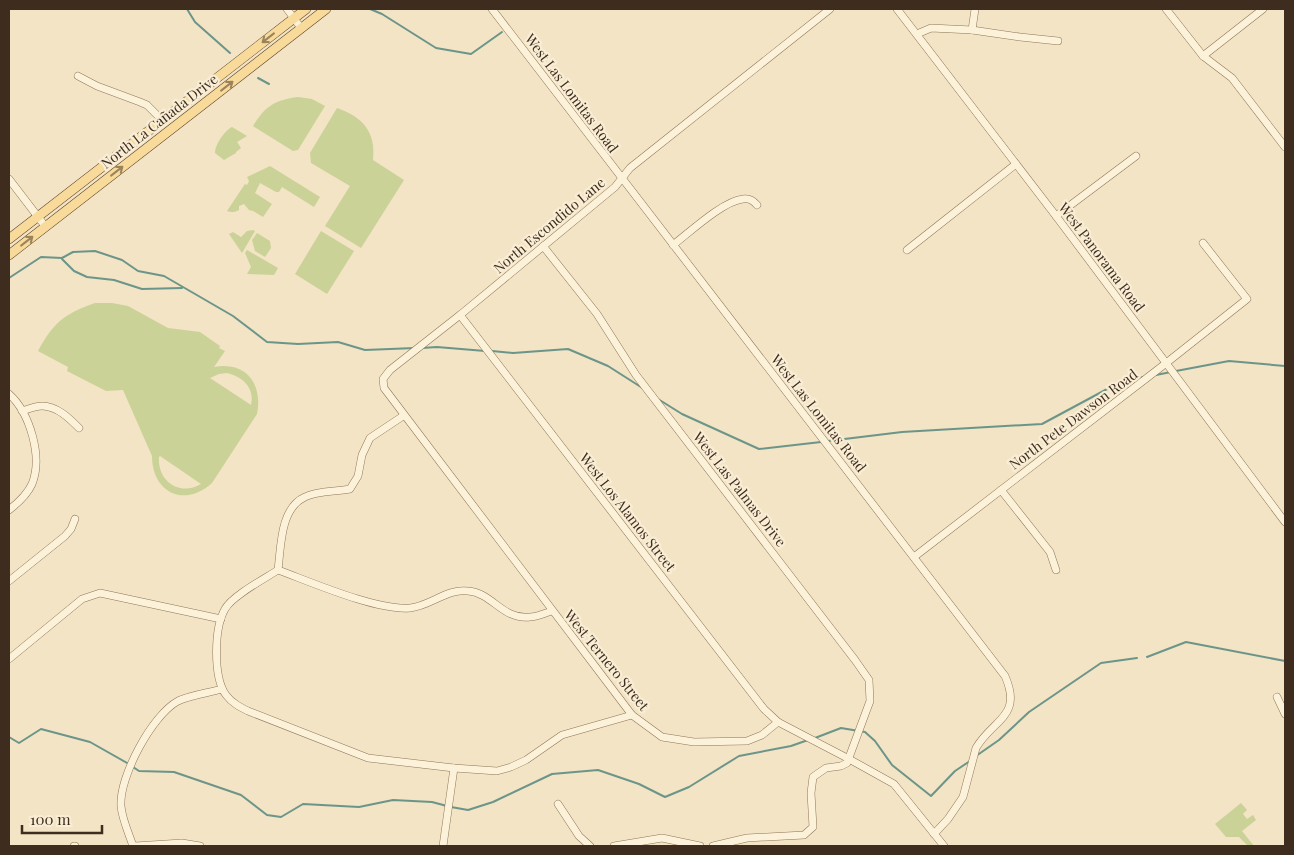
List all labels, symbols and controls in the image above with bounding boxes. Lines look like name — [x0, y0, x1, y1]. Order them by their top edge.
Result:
street label: West Las Lomitas Road — [520, 29, 623, 156]
one-way arrow — [262, 33, 275, 44]
street label: North La Cañada Drive — [97, 69, 221, 173]
one-way arrow — [220, 80, 233, 91]
one-way arrow — [110, 166, 124, 176]
street label: North Escondido Lane — [489, 173, 609, 277]
street label: West Panorama Road — [1054, 198, 1149, 315]
one-way arrow — [20, 235, 33, 246]
street label: West Las Lomitas Road — [767, 350, 871, 476]
street label: North Pete Dawson Road — [1005, 364, 1141, 474]
street label: West Las Palmas Drive — [689, 427, 791, 550]
street label: West Los Alamos Street — [575, 448, 681, 576]
street label: West Ternero Street — [560, 605, 654, 715]
scale bar — [22, 802, 102, 834]
text: 100 m — [30, 809, 71, 829]

